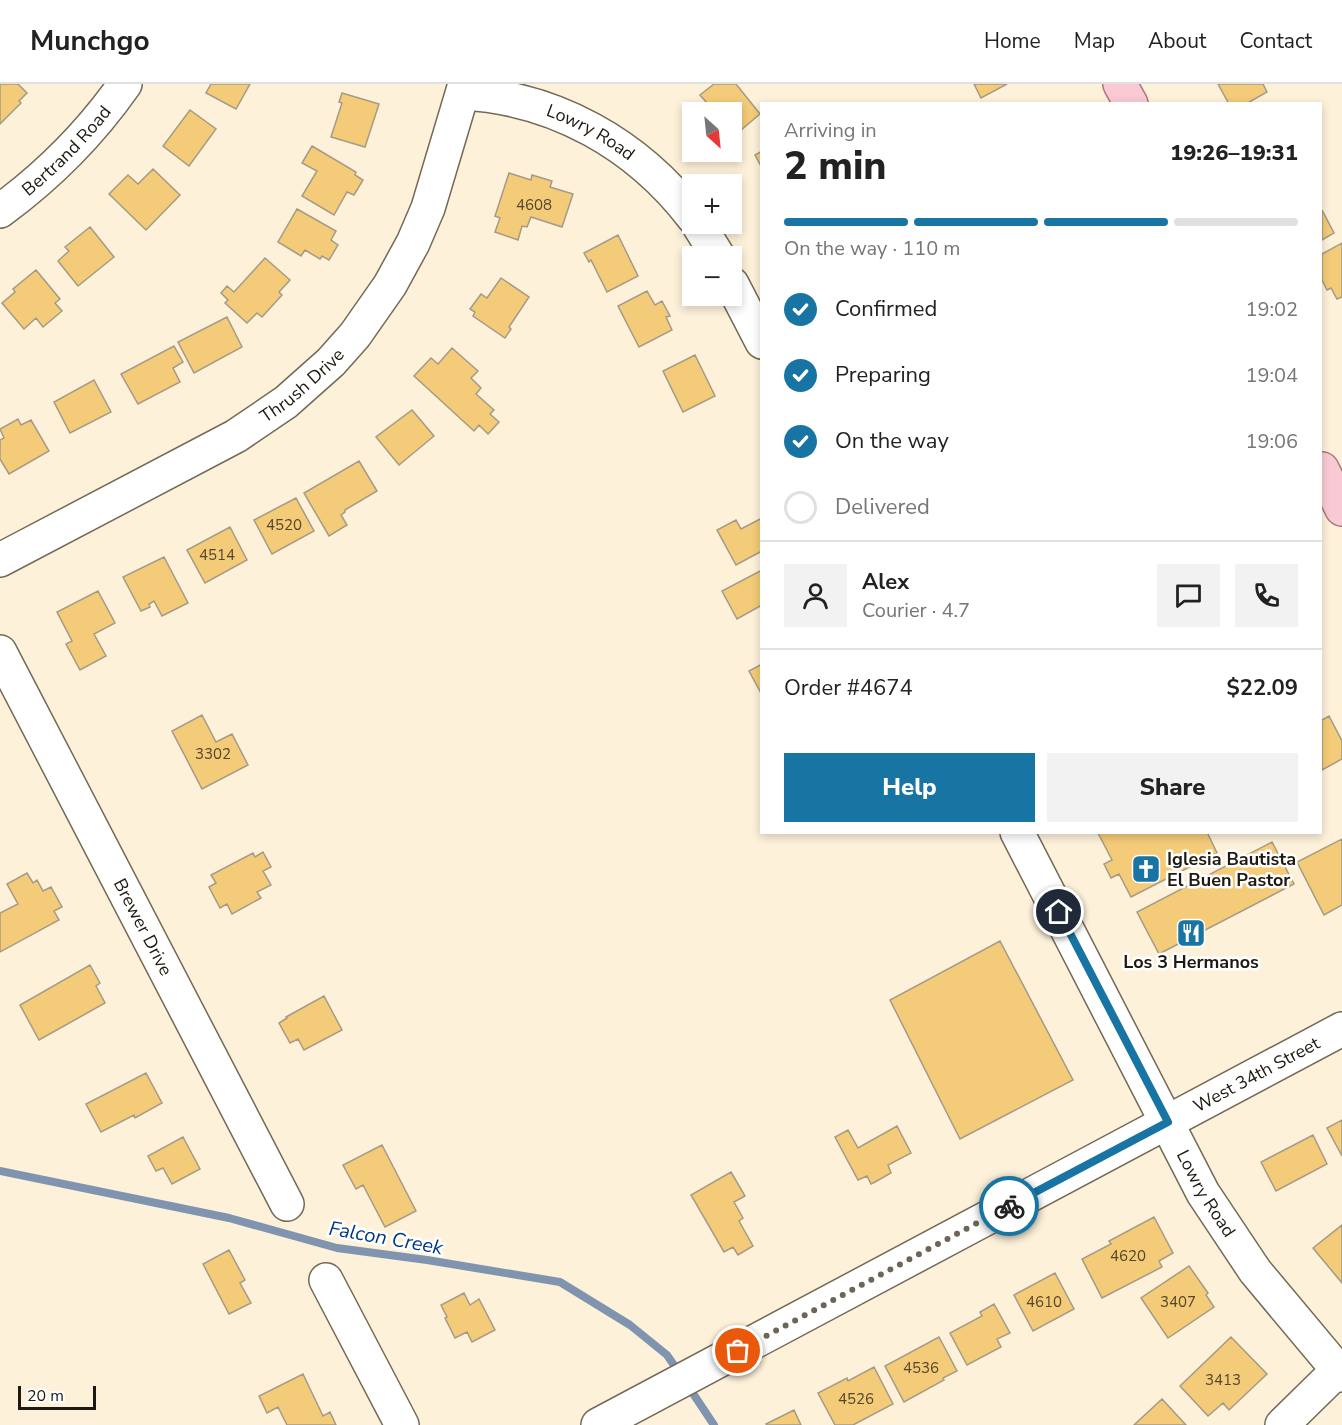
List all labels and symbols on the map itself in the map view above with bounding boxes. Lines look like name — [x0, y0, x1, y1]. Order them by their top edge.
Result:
street label: Lowry Road — [543, 99, 640, 166]
street label: Bertrand Road — [17, 101, 117, 201]
north arrow — [682, 102, 742, 162]
house number: 4608 — [516, 195, 552, 215]
street label: Thrush Drive — [255, 343, 350, 428]
house number: 4520 — [266, 515, 302, 535]
house number: 4514 — [199, 545, 235, 565]
house number: 3302 — [195, 744, 231, 764]
place label: Iglesia Bautista El Buen Pastor — [1167, 847, 1296, 892]
church icon: Iglesia Bautista El Buen Pastor — [1130, 853, 1162, 885]
street label: Brewer Drive — [108, 874, 178, 980]
pin — [1033, 886, 1084, 937]
restaurant icon: Los 3 Hermanos — [1175, 917, 1207, 949]
place label: Los 3 Hermanos — [1123, 950, 1259, 974]
street label: West 34th Street — [1189, 1031, 1325, 1118]
street label: Lowry Road — [1171, 1146, 1241, 1242]
courier — [979, 1176, 1039, 1236]
water label: Falcon Creek — [327, 1215, 446, 1261]
house number: 4620 — [1110, 1246, 1146, 1266]
house number: 4610 — [1026, 1292, 1062, 1312]
house number: 3407 — [1160, 1292, 1196, 1312]
pin — [712, 1325, 763, 1376]
house number: 4536 — [903, 1358, 939, 1378]
house number: 3413 — [1205, 1370, 1241, 1390]
scale bar — [18, 1383, 96, 1410]
house number: 4526 — [838, 1389, 874, 1409]

